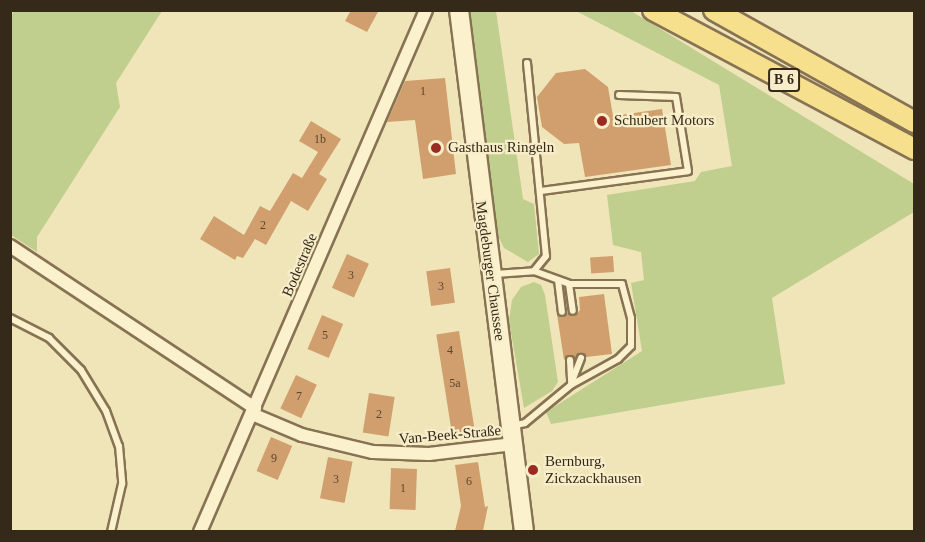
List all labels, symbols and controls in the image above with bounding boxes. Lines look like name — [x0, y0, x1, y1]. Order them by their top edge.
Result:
road number: B 6 — [768, 69, 800, 91]
house number: 1 — [420, 85, 426, 99]
place label: Schubert Motors — [614, 112, 714, 130]
marker: Schubert Motors — [595, 114, 609, 128]
house number: 1b — [314, 133, 326, 147]
place label: Gasthaus Ringeln — [448, 139, 554, 157]
marker: Gasthaus Ringeln — [429, 141, 443, 155]
street label: Magdeburger Chaussee — [471, 200, 509, 342]
house number: 2 — [260, 219, 266, 233]
street label: Bodestraße — [279, 230, 321, 300]
house number: 3 — [348, 269, 354, 283]
house number: 3 — [438, 280, 444, 294]
house number: 5 — [322, 329, 328, 343]
house number: 4 — [447, 344, 453, 358]
house number: 5a — [449, 377, 461, 391]
house number: 7 — [296, 390, 302, 404]
house number: 2 — [376, 408, 382, 422]
street label: Van-Beek-Straße — [398, 422, 502, 448]
house number: 9 — [271, 452, 277, 466]
place label: Bernburg, Zickzackhausen — [545, 452, 642, 487]
marker: Bernburg, Zickzackhausen — [526, 463, 540, 477]
house number: 3 — [333, 473, 339, 487]
house number: 6 — [466, 475, 472, 489]
house number: 1 — [400, 482, 406, 496]

